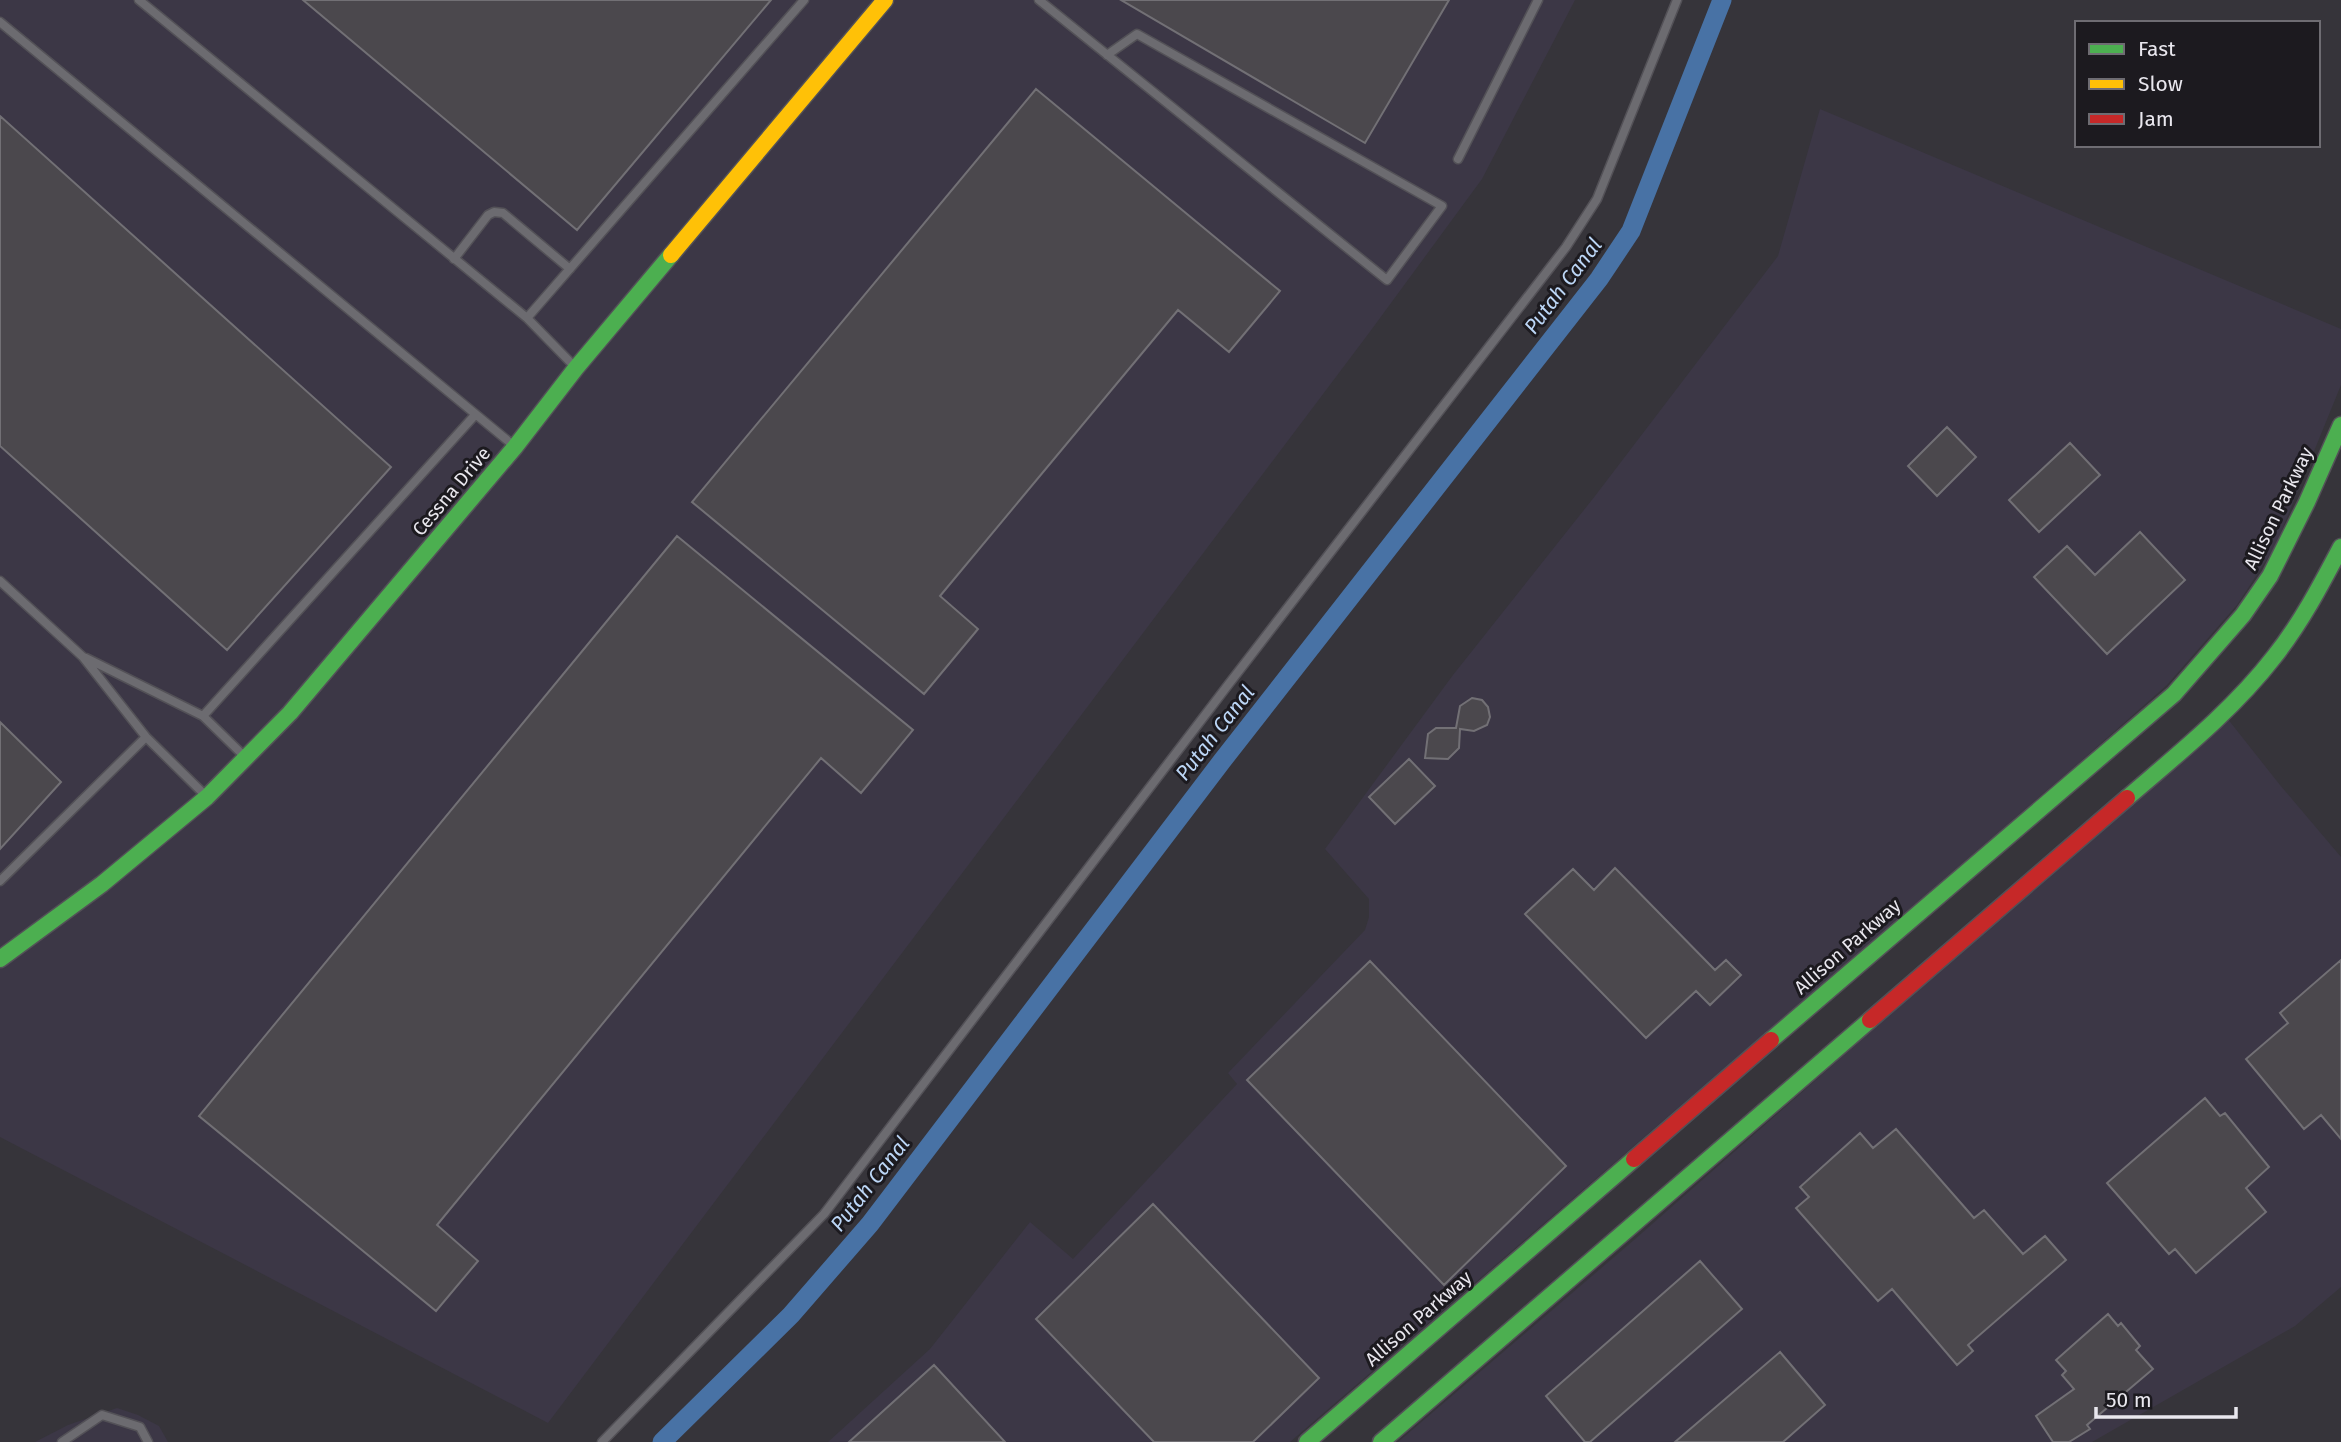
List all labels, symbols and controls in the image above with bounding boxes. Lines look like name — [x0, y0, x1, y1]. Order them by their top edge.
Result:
legend — [2075, 21, 2320, 147]
text: Fast — [2138, 36, 2176, 62]
text: Slow — [2138, 71, 2183, 97]
text: Jam — [2138, 106, 2174, 132]
water label: Putah Canal — [1518, 233, 1608, 339]
street label: Cessna Drive — [407, 442, 495, 541]
street label: Allison Parkway — [2239, 443, 2318, 573]
water label: Putah Canal — [1170, 680, 1260, 786]
street label: Allison Parkway — [1789, 893, 1906, 999]
water label: Putah Canal — [825, 1131, 915, 1237]
street label: Allison Parkway — [1360, 1265, 1477, 1371]
scale bar — [2096, 1376, 2236, 1420]
text: 50 m — [2106, 1387, 2152, 1413]

